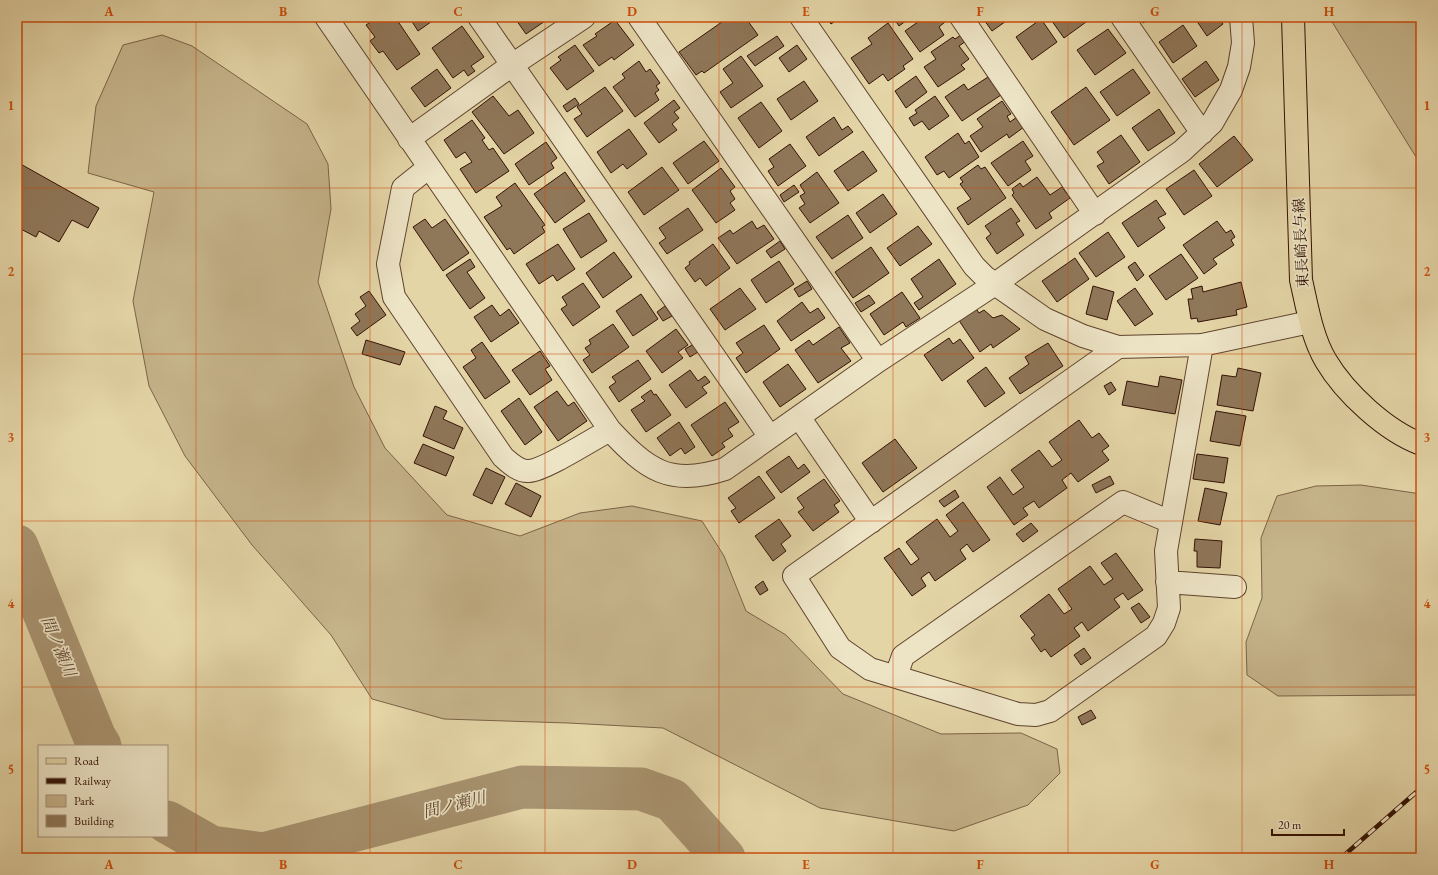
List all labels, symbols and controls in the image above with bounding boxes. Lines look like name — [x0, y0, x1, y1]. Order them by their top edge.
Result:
text: A — [103, 3, 114, 20]
text: B — [279, 3, 287, 20]
text: C — [453, 3, 463, 20]
text: D — [627, 3, 637, 20]
text: E — [802, 3, 810, 20]
text: F — [976, 3, 984, 20]
text: G — [1150, 3, 1160, 20]
text: H — [1324, 3, 1335, 20]
text: 1 — [8, 97, 15, 114]
text: 1 — [1424, 97, 1431, 114]
street label: 東長崎長与線 — [1289, 198, 1312, 288]
text: 2 — [8, 263, 15, 280]
text: 2 — [1424, 263, 1431, 280]
text: 3 — [8, 429, 15, 446]
text: 3 — [1424, 429, 1431, 446]
text: 4 — [8, 595, 15, 612]
text: 4 — [1424, 595, 1431, 612]
water label: 間ノ瀬川 — [36, 613, 81, 682]
legend — [38, 745, 168, 837]
text: Road — [74, 753, 100, 769]
text: 5 — [8, 761, 14, 778]
text: 5 — [1424, 761, 1430, 778]
text: Railway — [74, 773, 112, 789]
water label: 間ノ瀬川 — [421, 786, 490, 822]
text: Park — [74, 793, 95, 809]
scale bar — [1272, 811, 1344, 837]
text: Building — [74, 813, 115, 829]
text: 20 m — [1278, 817, 1302, 833]
text: A — [103, 856, 114, 873]
text: B — [279, 856, 287, 873]
text: C — [453, 856, 463, 873]
text: D — [627, 856, 637, 873]
text: E — [802, 856, 810, 873]
text: F — [976, 856, 984, 873]
text: G — [1150, 856, 1160, 873]
text: H — [1324, 856, 1335, 873]

